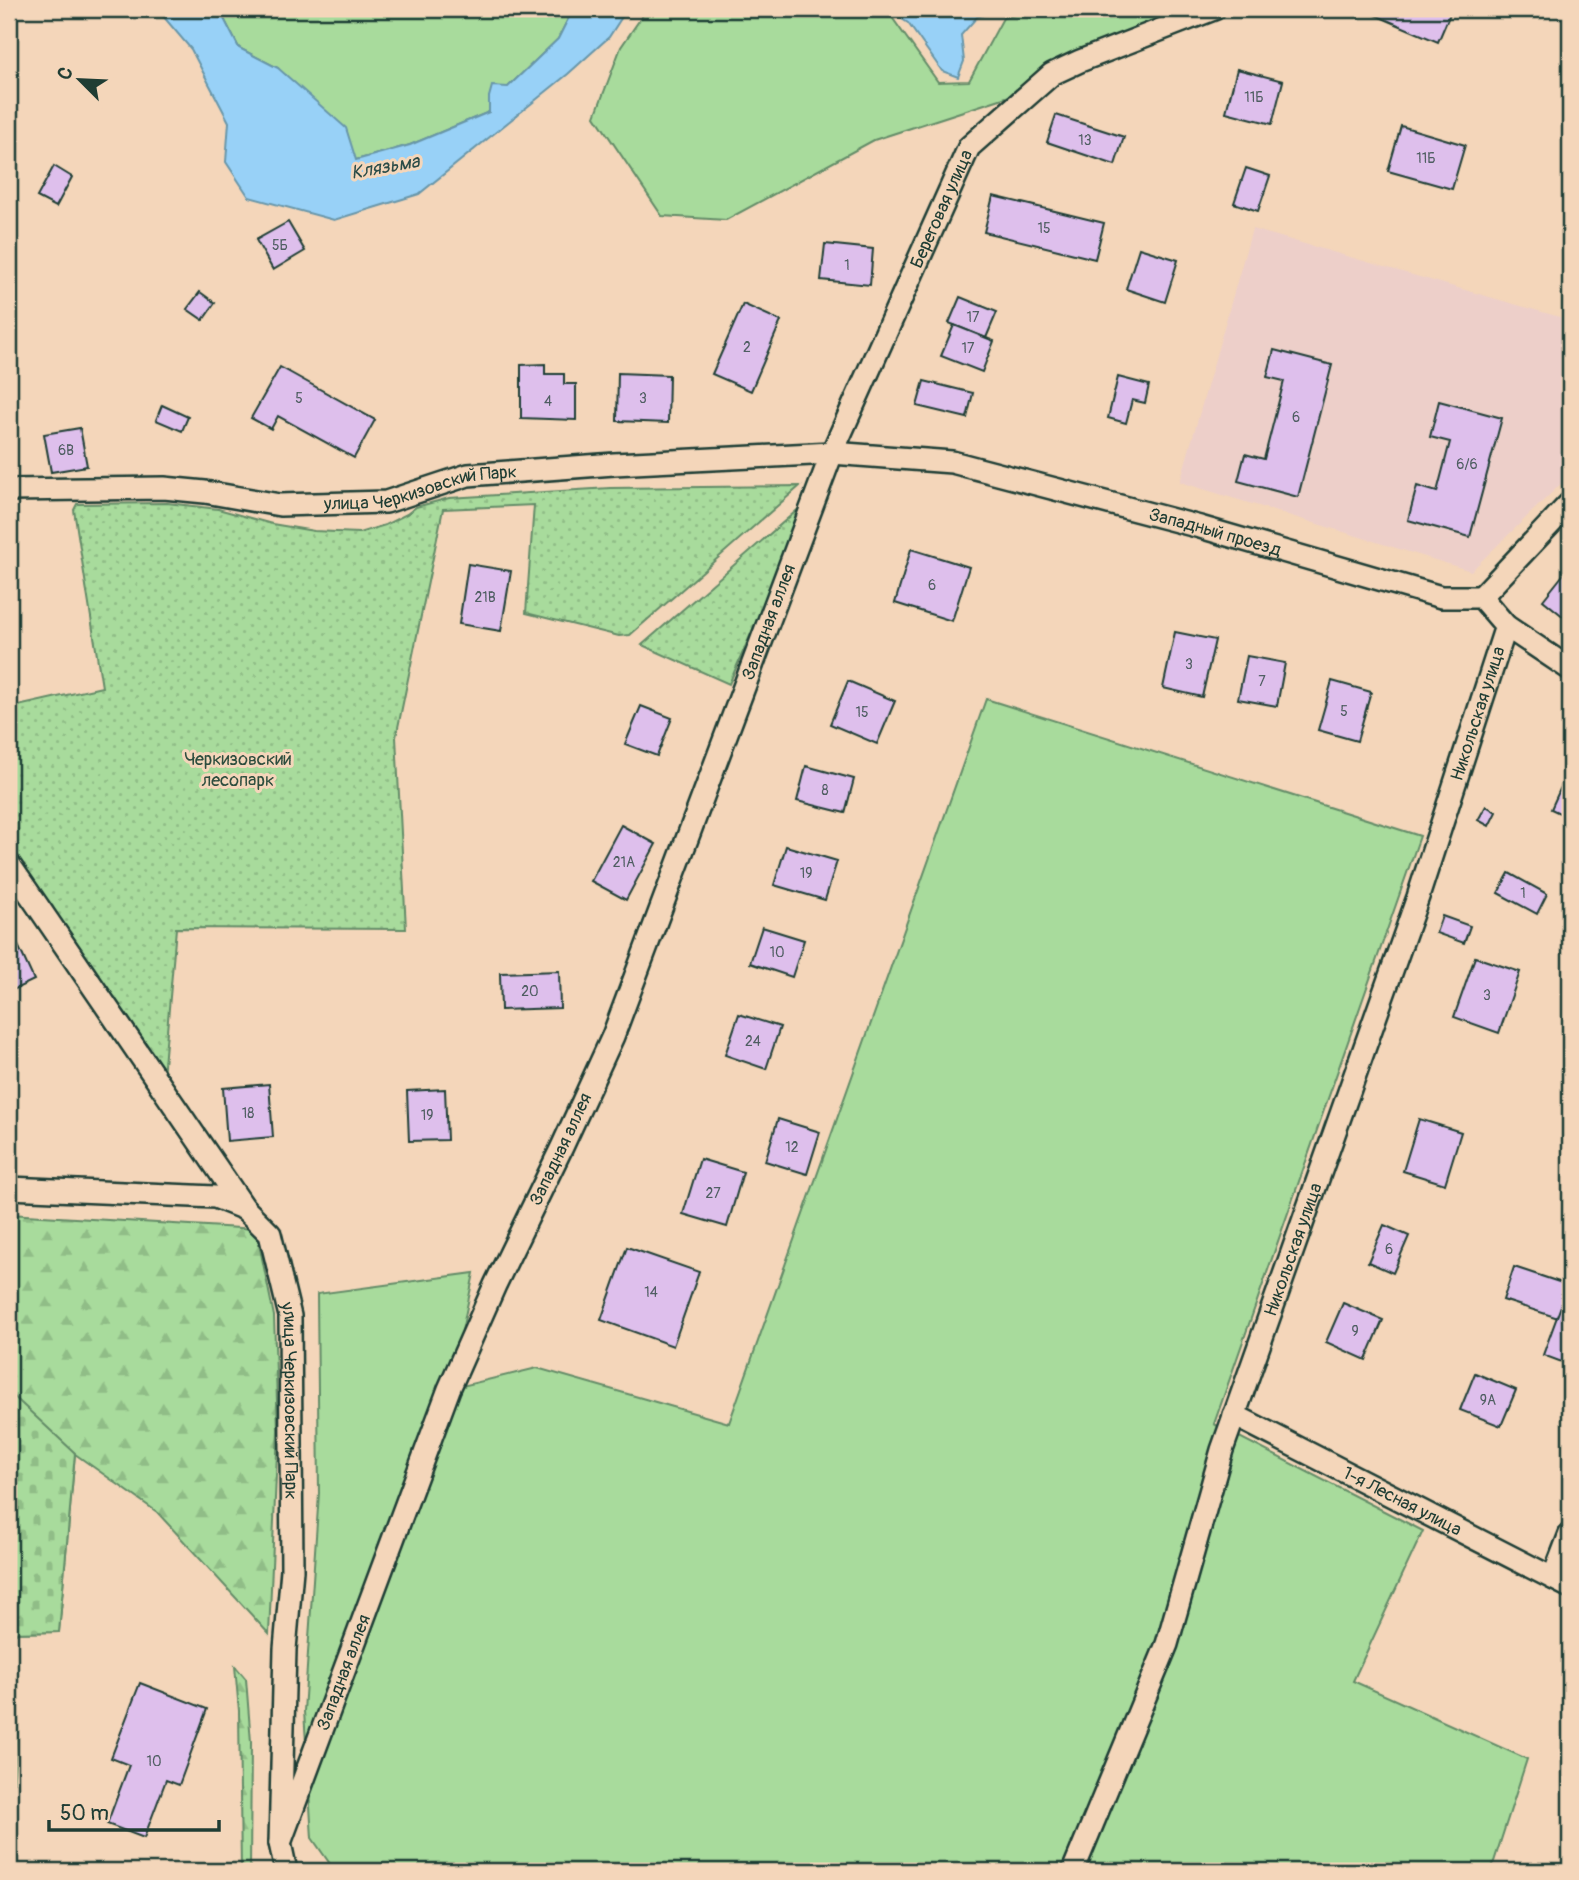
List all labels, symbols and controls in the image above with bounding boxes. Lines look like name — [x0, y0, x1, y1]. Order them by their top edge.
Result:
north arrow — [46, 46, 116, 116]
text: С — [52, 63, 79, 84]
house number: 11Б — [1244, 89, 1264, 106]
house number: 13 — [1078, 132, 1092, 149]
street label: Береговая улица — [905, 146, 978, 272]
water label: Клязьма — [349, 149, 422, 185]
house number: 11Б — [1416, 150, 1436, 167]
house number: 15 — [1037, 220, 1051, 237]
house number: 5Б — [272, 237, 288, 254]
house number: 1 — [844, 257, 850, 274]
house number: 17 — [967, 309, 980, 326]
house number: 2 — [743, 339, 751, 356]
house number: 17 — [962, 340, 975, 357]
house number: 5 — [295, 390, 303, 407]
house number: 3 — [639, 390, 647, 407]
house number: 4 — [544, 393, 552, 410]
house number: 6 — [1292, 409, 1300, 426]
house number: 6В — [58, 442, 74, 459]
house number: 6/6 — [1456, 456, 1478, 473]
street label: улица Черкизовский Парк — [323, 460, 518, 516]
street label: Западный проезд — [1146, 503, 1284, 562]
street label: Западная аллея — [737, 561, 801, 683]
house number: 6 — [928, 577, 936, 594]
house number: 21В — [474, 589, 496, 606]
street label: Никольская улица — [1445, 643, 1511, 784]
house number: 3 — [1185, 656, 1193, 673]
house number: 7 — [1258, 673, 1266, 690]
house number: 5 — [1340, 703, 1348, 720]
house number: 15 — [855, 704, 869, 721]
park label: Черкизовский лесопарк — [184, 748, 292, 792]
house number: 8 — [821, 782, 829, 799]
house number: 21А — [613, 854, 635, 871]
house number: 19 — [800, 865, 812, 882]
house number: 1 — [1520, 885, 1526, 902]
house number: 10 — [769, 944, 785, 961]
house number: 20 — [521, 983, 539, 1000]
house number: 3 — [1483, 987, 1491, 1004]
house number: 24 — [745, 1033, 761, 1050]
street label: Западная аллея — [524, 1089, 597, 1209]
house number: 18 — [242, 1105, 254, 1122]
house number: 19 — [421, 1107, 433, 1124]
house number: 12 — [785, 1139, 799, 1156]
street label: Никольская улица — [1259, 1180, 1328, 1320]
house number: 27 — [705, 1185, 721, 1202]
house number: 6 — [1385, 1241, 1393, 1258]
house number: 14 — [644, 1284, 658, 1301]
street label: улица Черкизовский Парк — [275, 1299, 302, 1500]
house number: 9 — [1351, 1323, 1359, 1340]
house number: 9А — [1480, 1392, 1496, 1409]
street label: 1-я Лесная улица — [1339, 1462, 1465, 1542]
street label: Западная аллея — [312, 1611, 376, 1734]
house number: 10 — [146, 1753, 162, 1770]
scale bar — [49, 1789, 219, 1833]
text: 50 m — [60, 1800, 109, 1827]

